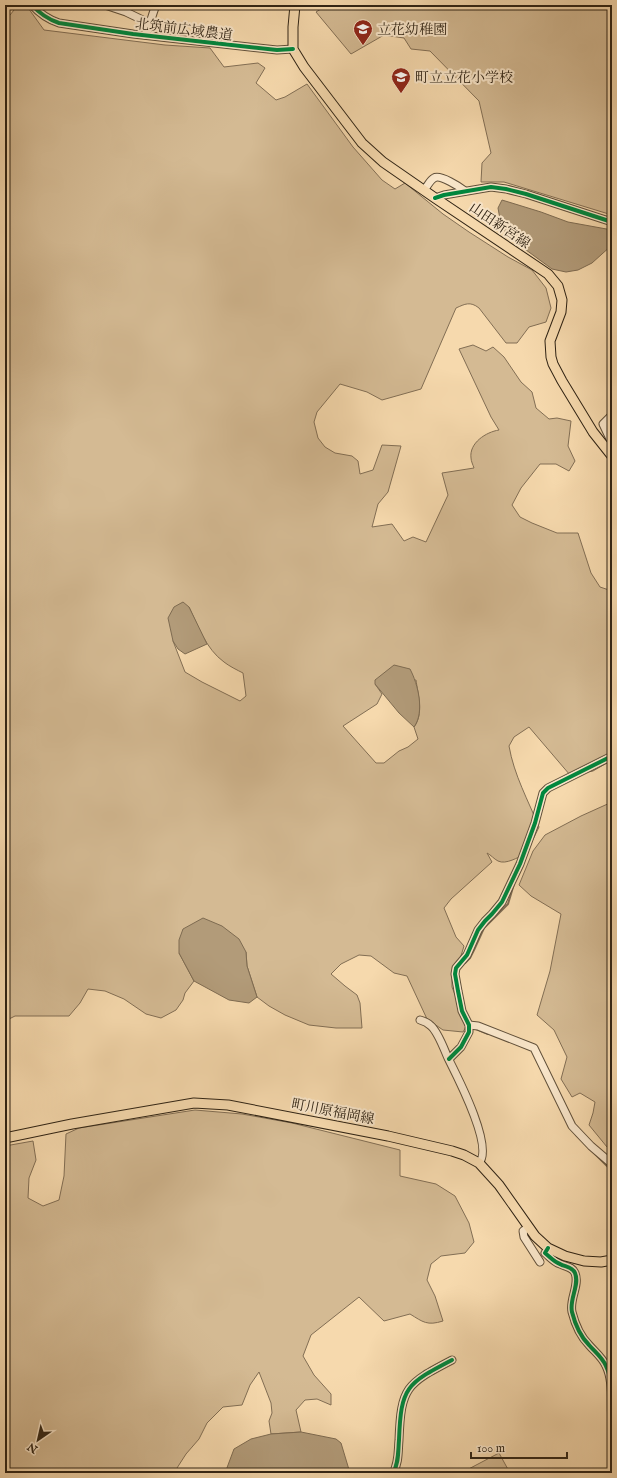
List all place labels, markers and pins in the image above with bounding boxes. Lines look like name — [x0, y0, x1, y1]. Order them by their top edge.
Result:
school or university icon: 立花幼稚園 — [352, 18, 374, 46]
place label: 立花幼稚園 — [377, 21, 447, 39]
school or university icon: 町立立花小学校 — [390, 66, 412, 94]
place label: 町立立花小学校 — [415, 69, 513, 87]

